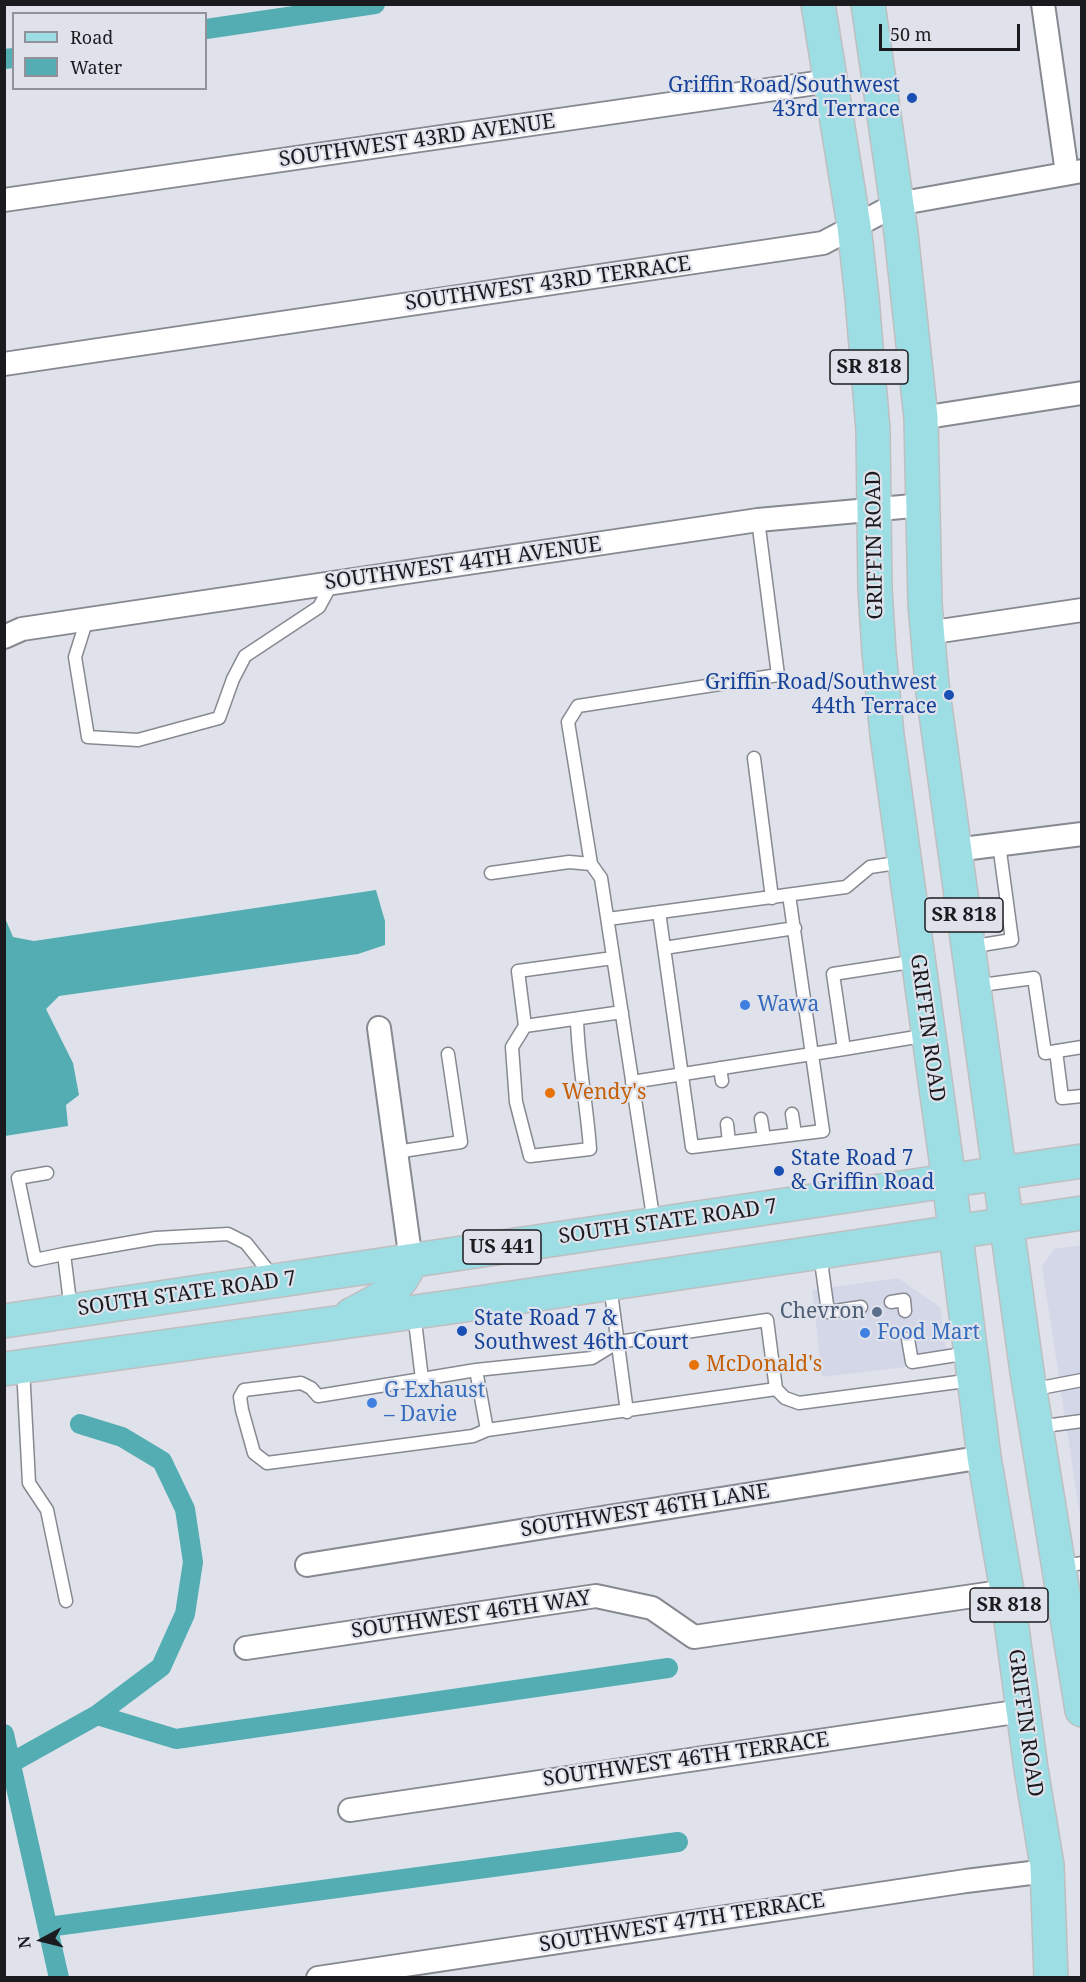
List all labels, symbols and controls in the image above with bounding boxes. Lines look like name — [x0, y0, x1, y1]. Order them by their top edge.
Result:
legend — [12, 12, 207, 90]
scale bar — [882, 12, 1023, 50]
text: 50 m — [890, 22, 932, 46]
text: Road — [70, 25, 113, 49]
text: Water — [70, 55, 122, 79]
place label: Griffin Road/Southwest 43rd Terrace — [668, 73, 900, 123]
marker: Griffin Road/Southwest 43rd Terrace — [905, 91, 919, 105]
street label: SOUTHWEST 43RD AVENUE — [277, 109, 557, 173]
street label: SOUTHWEST 43RD TERRACE — [404, 251, 692, 317]
road number: SR 818 — [830, 350, 908, 384]
street label: GRIFFIN ROAD — [861, 470, 889, 620]
street label: SOUTHWEST 44TH AVENUE — [323, 532, 603, 596]
place label: Griffin Road/Southwest 44th Terrace — [705, 670, 937, 720]
marker: Griffin Road/Southwest 44th Terrace — [942, 688, 956, 702]
road number: SR 818 — [925, 898, 1003, 932]
street label: GRIFFIN ROAD — [904, 952, 950, 1104]
place label: Wawa — [757, 992, 819, 1018]
marker: Wawa — [738, 998, 752, 1012]
place label: Wendy's — [562, 1080, 646, 1106]
marker: Wendy's — [543, 1086, 557, 1100]
place label: State Road 7 & Griffin Road — [791, 1146, 934, 1196]
marker: State Road 7 & Griffin Road — [772, 1164, 786, 1178]
street label: SOUTH STATE ROAD 7 — [557, 1194, 779, 1250]
road number: US 441 — [463, 1230, 541, 1264]
street label: SOUTH STATE ROAD 7 — [76, 1266, 298, 1322]
place label: Chevron — [780, 1299, 865, 1325]
marker: Chevron — [870, 1305, 884, 1319]
place label: State Road 7 & Southwest 46th Court — [474, 1306, 689, 1356]
place label: Food Mart — [877, 1320, 980, 1346]
marker: State Road 7 & Southwest 46th Court — [455, 1324, 469, 1338]
marker: Food Mart — [858, 1326, 872, 1340]
place label: McDonald's — [706, 1352, 822, 1378]
marker: McDonald's — [687, 1358, 701, 1372]
place label: G Exhaust – Davie — [384, 1378, 485, 1428]
marker: G Exhaust – Davie — [365, 1396, 379, 1410]
street label: SOUTHWEST 46TH LANE — [519, 1479, 771, 1543]
street label: SOUTHWEST 46TH WAY — [350, 1586, 592, 1644]
road number: SR 818 — [970, 1588, 1048, 1622]
street label: GRIFFIN ROAD — [1002, 1647, 1048, 1799]
street label: SOUTHWEST 46TH TERRACE — [541, 1727, 831, 1793]
street label: SOUTHWEST 47TH TERRACE — [538, 1888, 826, 1958]
north arrow — [12, 1910, 72, 1970]
text: N — [12, 1935, 36, 1950]

